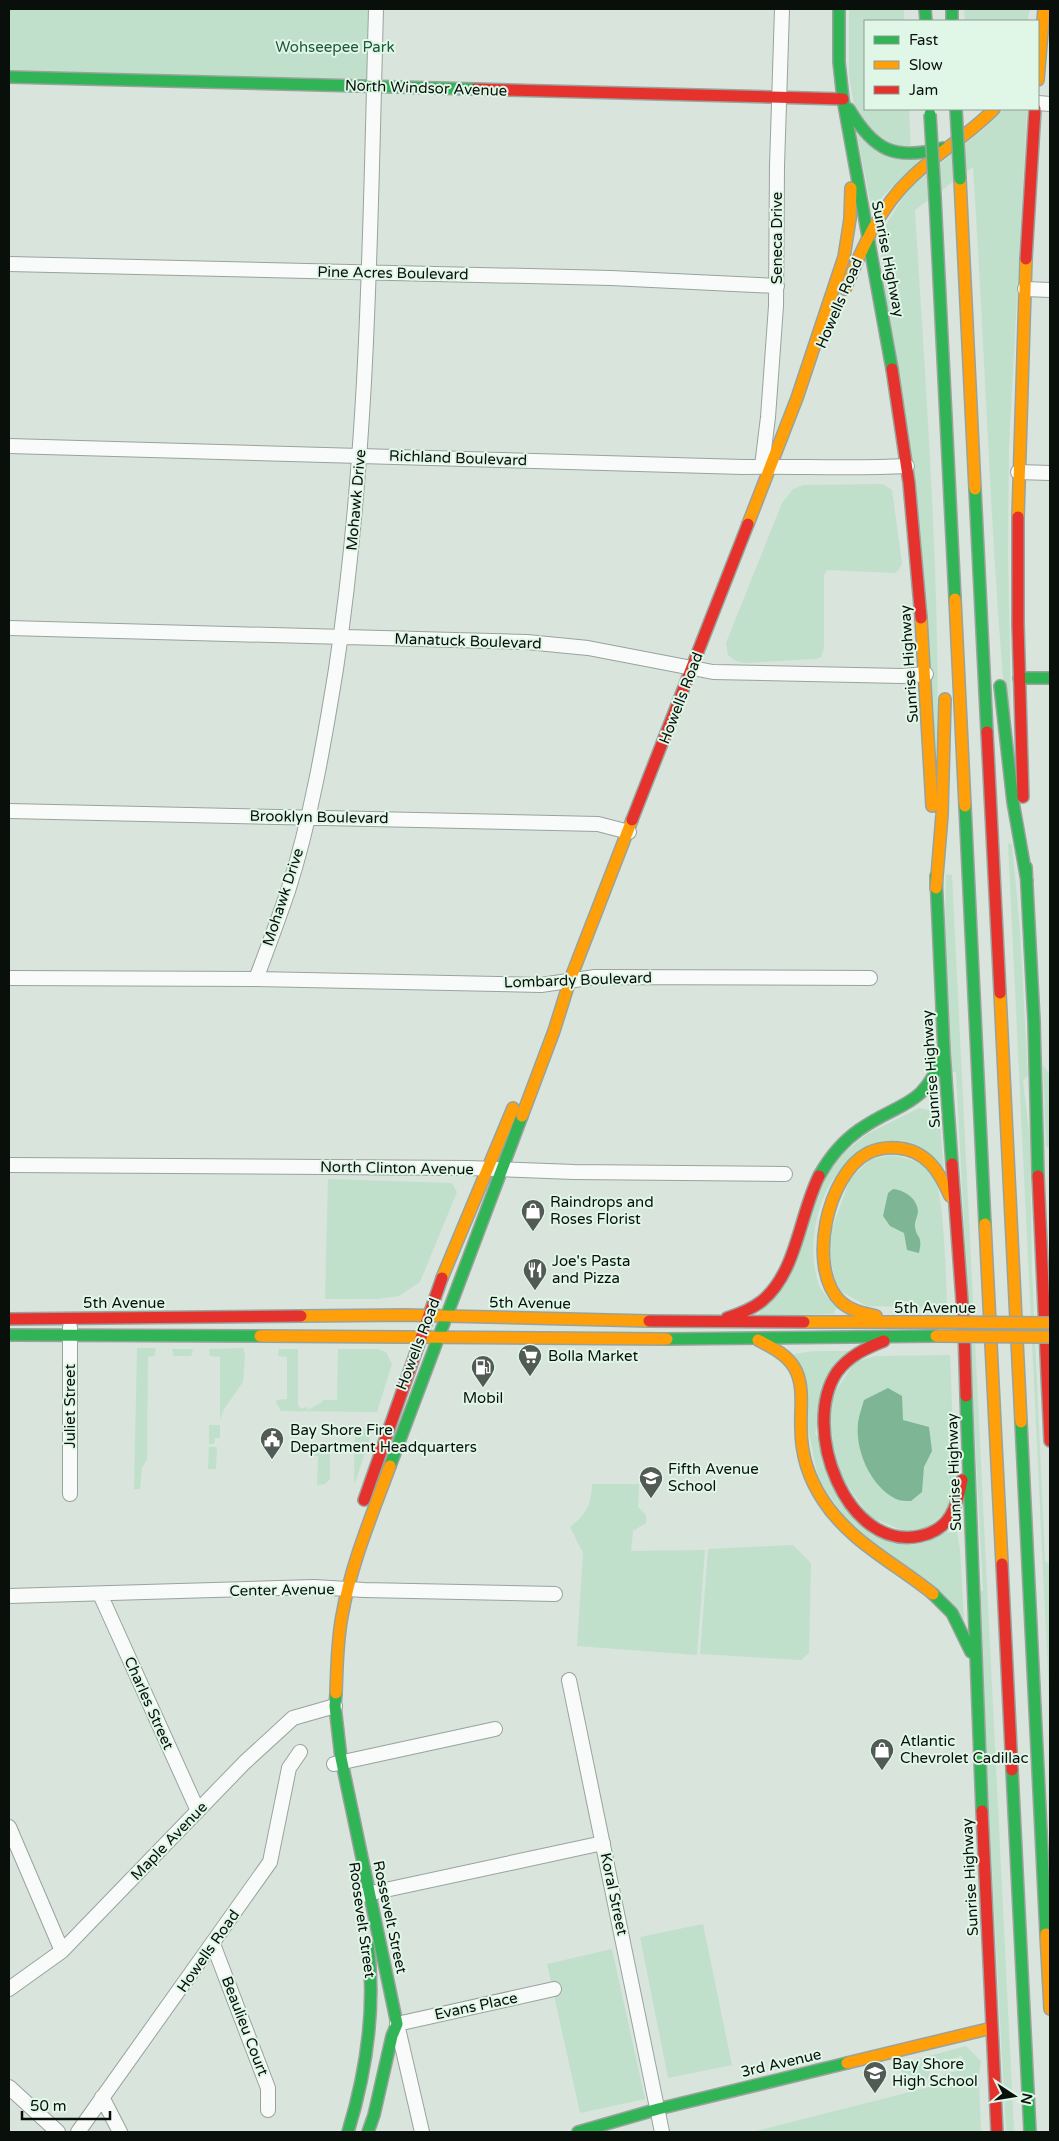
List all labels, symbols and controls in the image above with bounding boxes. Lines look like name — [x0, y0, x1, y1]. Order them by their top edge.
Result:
legend — [864, 20, 1039, 110]
text: Fast — [909, 31, 939, 49]
park label: Wohseepee Park — [275, 38, 395, 56]
text: Slow — [909, 56, 943, 74]
street label: North Windsor Avenue — [345, 76, 507, 100]
text: Jam — [909, 81, 938, 99]
street label: Seneca Drive — [768, 192, 786, 284]
street label: Sunrise Highway — [868, 199, 908, 319]
street label: Howells Road — [812, 255, 866, 351]
street label: Pine Acres Boulevard — [317, 263, 469, 283]
street label: Richland Boulevard — [389, 447, 527, 469]
street label: Mohawk Drive — [343, 449, 369, 551]
street label: Sunrise Highway — [896, 605, 922, 723]
street label: Manatuck Boulevard — [394, 629, 542, 653]
street label: Howells Road — [655, 650, 707, 746]
street label: Brooklyn Boulevard — [249, 807, 389, 827]
street label: Mohawk Drive — [259, 846, 307, 948]
street label: Lombardy Boulevard — [504, 968, 652, 992]
street label: Sunrise Highway — [918, 1010, 944, 1128]
street label: North Clinton Avenue — [320, 1158, 474, 1178]
place label: Raindrops and Roses Florist — [550, 1193, 654, 1228]
shop icon: Raindrops and Roses Florist — [520, 1198, 546, 1232]
place label: Joe's Pasta and Pizza — [552, 1252, 630, 1287]
restaurant icon: Joe's Pasta and Pizza — [522, 1257, 548, 1291]
street label: 5th Avenue — [489, 1293, 571, 1313]
street label: 5th Avenue — [83, 1294, 165, 1312]
street label: Howells Road — [392, 1296, 444, 1392]
street label: 5th Avenue — [894, 1299, 976, 1317]
supermarket icon: Bolla Market — [517, 1343, 543, 1377]
place label: Bolla Market — [548, 1347, 638, 1365]
fuel station icon: Mobil — [470, 1354, 496, 1388]
street label: Juliet Street — [61, 1363, 79, 1448]
place label: Mobil — [463, 1389, 503, 1407]
street label: Sunrise Highway — [943, 1413, 965, 1531]
place label: Bay Shore Fire Department Headquarters — [290, 1421, 477, 1456]
public building icon: Bay Shore Fire Department Headquarters — [259, 1426, 285, 1460]
place label: Fifth Avenue School — [668, 1460, 759, 1495]
school or university icon: Fifth Avenue School — [638, 1465, 664, 1499]
street label: Center Avenue — [229, 1580, 335, 1600]
street label: Charles Street — [120, 1654, 178, 1753]
place label: Atlantic Chevrolet Cadillac — [900, 1732, 1028, 1767]
shop icon: Atlantic Chevrolet Cadillac — [869, 1737, 895, 1771]
street label: Maple Avenue — [127, 1798, 211, 1884]
street label: Sunrise Highway — [958, 1818, 982, 1936]
street label: Koral Street — [596, 1851, 632, 1937]
street label: Rossevelt Street — [369, 1859, 411, 1975]
street label: Roosevelt Street — [345, 1861, 379, 1980]
street label: Howells Road — [173, 1906, 243, 1996]
street label: Beaulieu Court — [218, 1974, 272, 2079]
street label: Evans Place — [433, 1988, 519, 2024]
street label: 3rd Avenue — [739, 2045, 823, 2081]
place label: Bay Shore High School — [892, 2055, 978, 2090]
school or university icon: Bay Shore High School — [862, 2060, 888, 2094]
north arrow — [989, 2071, 1039, 2121]
scale bar — [22, 2088, 110, 2120]
text: N — [1017, 2091, 1036, 2106]
text: 50 m — [30, 2097, 67, 2115]

